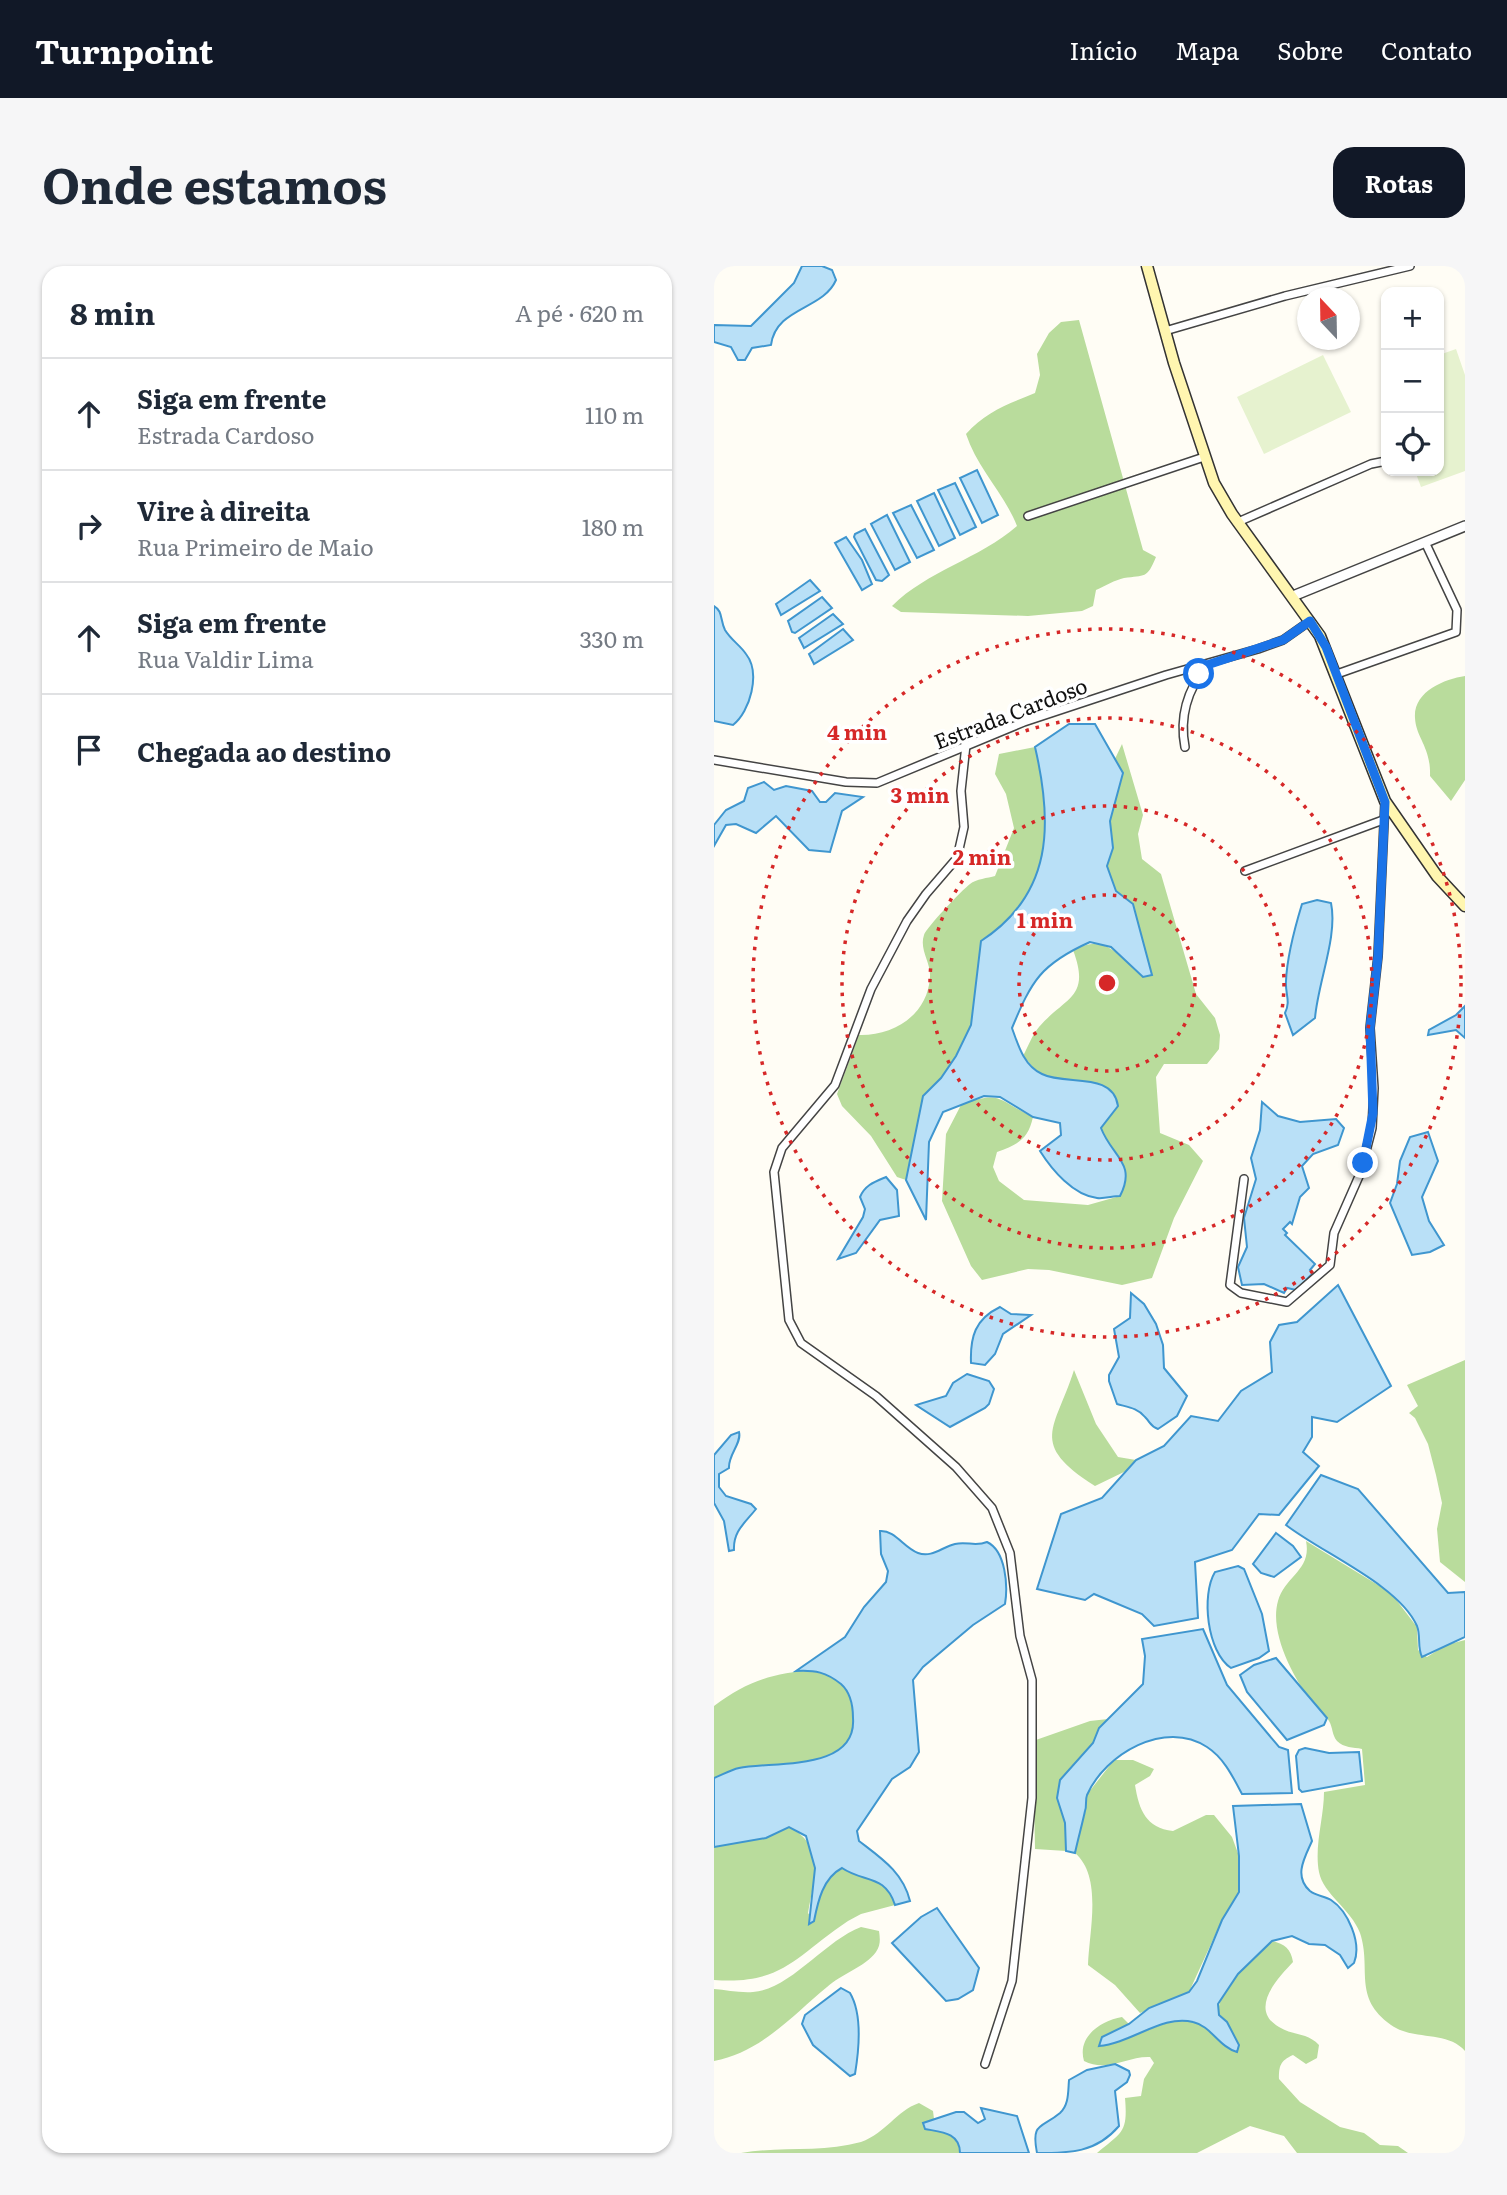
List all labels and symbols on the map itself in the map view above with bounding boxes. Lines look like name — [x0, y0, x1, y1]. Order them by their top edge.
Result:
north arrow — [1297, 287, 1360, 350]
route start — [1183, 658, 1214, 689]
street label: Estrada Cardoso — [929, 669, 1091, 755]
text: 4 min — [827, 715, 887, 746]
text: 3 min — [890, 778, 950, 809]
text: 2 min — [953, 840, 1012, 871]
text: 1 min — [1017, 903, 1073, 934]
centre of rings — [1095, 971, 1119, 995]
route end — [1347, 1147, 1378, 1178]

